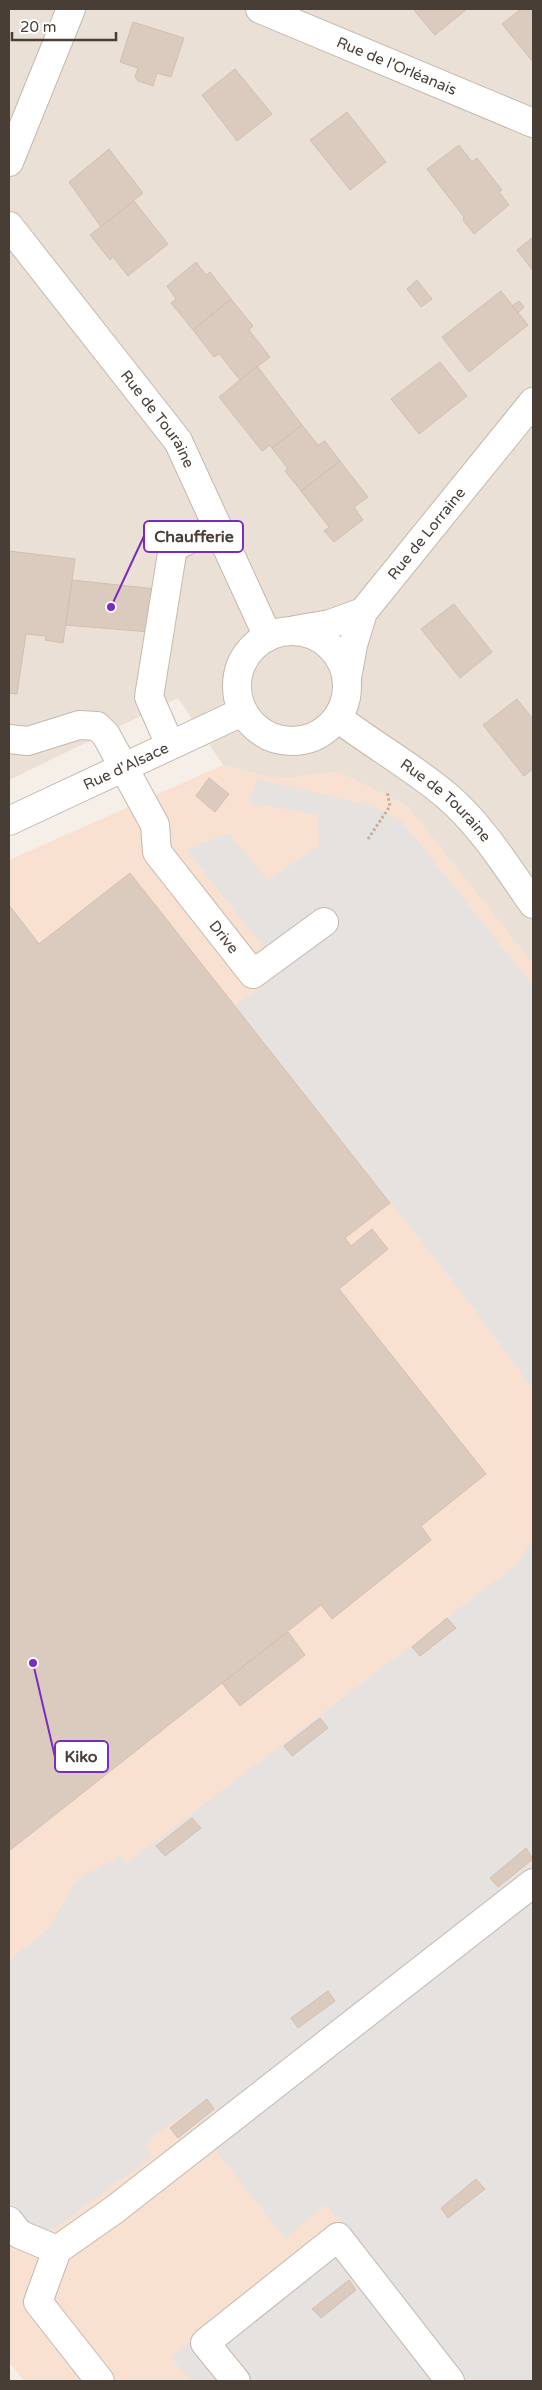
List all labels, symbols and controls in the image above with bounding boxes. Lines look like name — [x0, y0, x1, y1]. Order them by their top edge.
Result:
scale bar — [12, 10, 116, 42]
text: 20 m — [20, 18, 57, 36]
street label: Rue de l'Orléanais — [334, 33, 459, 99]
street label: Rue de Touraine — [117, 367, 198, 471]
street label: Rue de Lorraine — [384, 484, 469, 583]
callout: Chaufferie — [144, 521, 243, 552]
text: Chaufferie — [154, 527, 234, 547]
street label: Rue d'Alsace — [80, 739, 171, 794]
street label: Rue de Touraine — [397, 755, 495, 845]
street label: Drive — [205, 917, 242, 957]
callout: Kiko — [55, 1741, 108, 1772]
text: Kiko — [64, 1747, 98, 1767]

